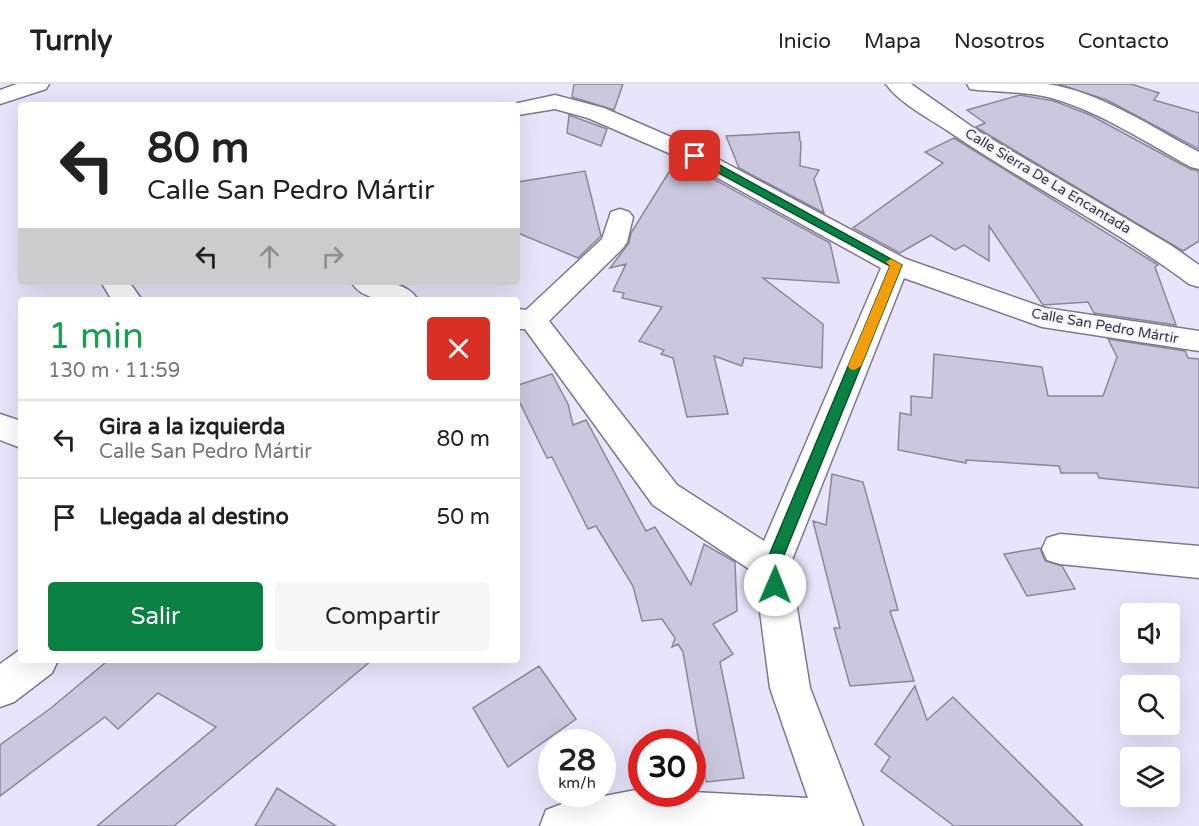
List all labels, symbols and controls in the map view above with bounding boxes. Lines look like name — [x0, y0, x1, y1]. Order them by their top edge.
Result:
text: Turnly — [30, 24, 112, 58]
text: Inicio — [778, 29, 831, 54]
text: Mapa — [864, 29, 921, 54]
text: Nosotros — [954, 29, 1045, 54]
text: Contacto — [1078, 29, 1169, 54]
text: 80 m — [147, 123, 249, 174]
street label: Calle Sierra De La Encantada — [962, 125, 1134, 237]
icon: left — [48, 126, 126, 204]
pin — [669, 130, 720, 181]
icon: arrive — [678, 139, 711, 172]
text: Calle San Pedro Mártir — [147, 174, 434, 207]
icon: left — [190, 240, 223, 273]
icon: ahead — [253, 240, 286, 273]
icon: right — [316, 240, 349, 273]
street label: Calle San Pedro Mártir — [1030, 305, 1180, 347]
text: 1 min — [48, 315, 144, 358]
button: close — [427, 317, 490, 380]
text: 130 m · 11:59 — [48, 359, 180, 383]
text: Gira a la izquierda — [99, 414, 285, 440]
icon: left — [48, 423, 81, 456]
text: 80 m — [436, 426, 490, 452]
text: Calle San Pedro Mártir — [99, 440, 312, 464]
icon: arrive — [48, 501, 81, 534]
text: Llegada al destino — [99, 504, 289, 530]
text: 50 m — [436, 504, 490, 530]
position arrow — [743, 553, 807, 617]
button: Salir — [48, 582, 263, 651]
button: Compartir — [275, 582, 490, 651]
map controls — [1120, 603, 1180, 807]
button: sound — [1120, 603, 1180, 663]
button: search — [1120, 675, 1180, 735]
speed limit sign: 30 — [628, 729, 706, 807]
text: 28 — [558, 742, 596, 779]
button: layers — [1120, 747, 1180, 807]
text: km/h — [558, 774, 596, 792]

